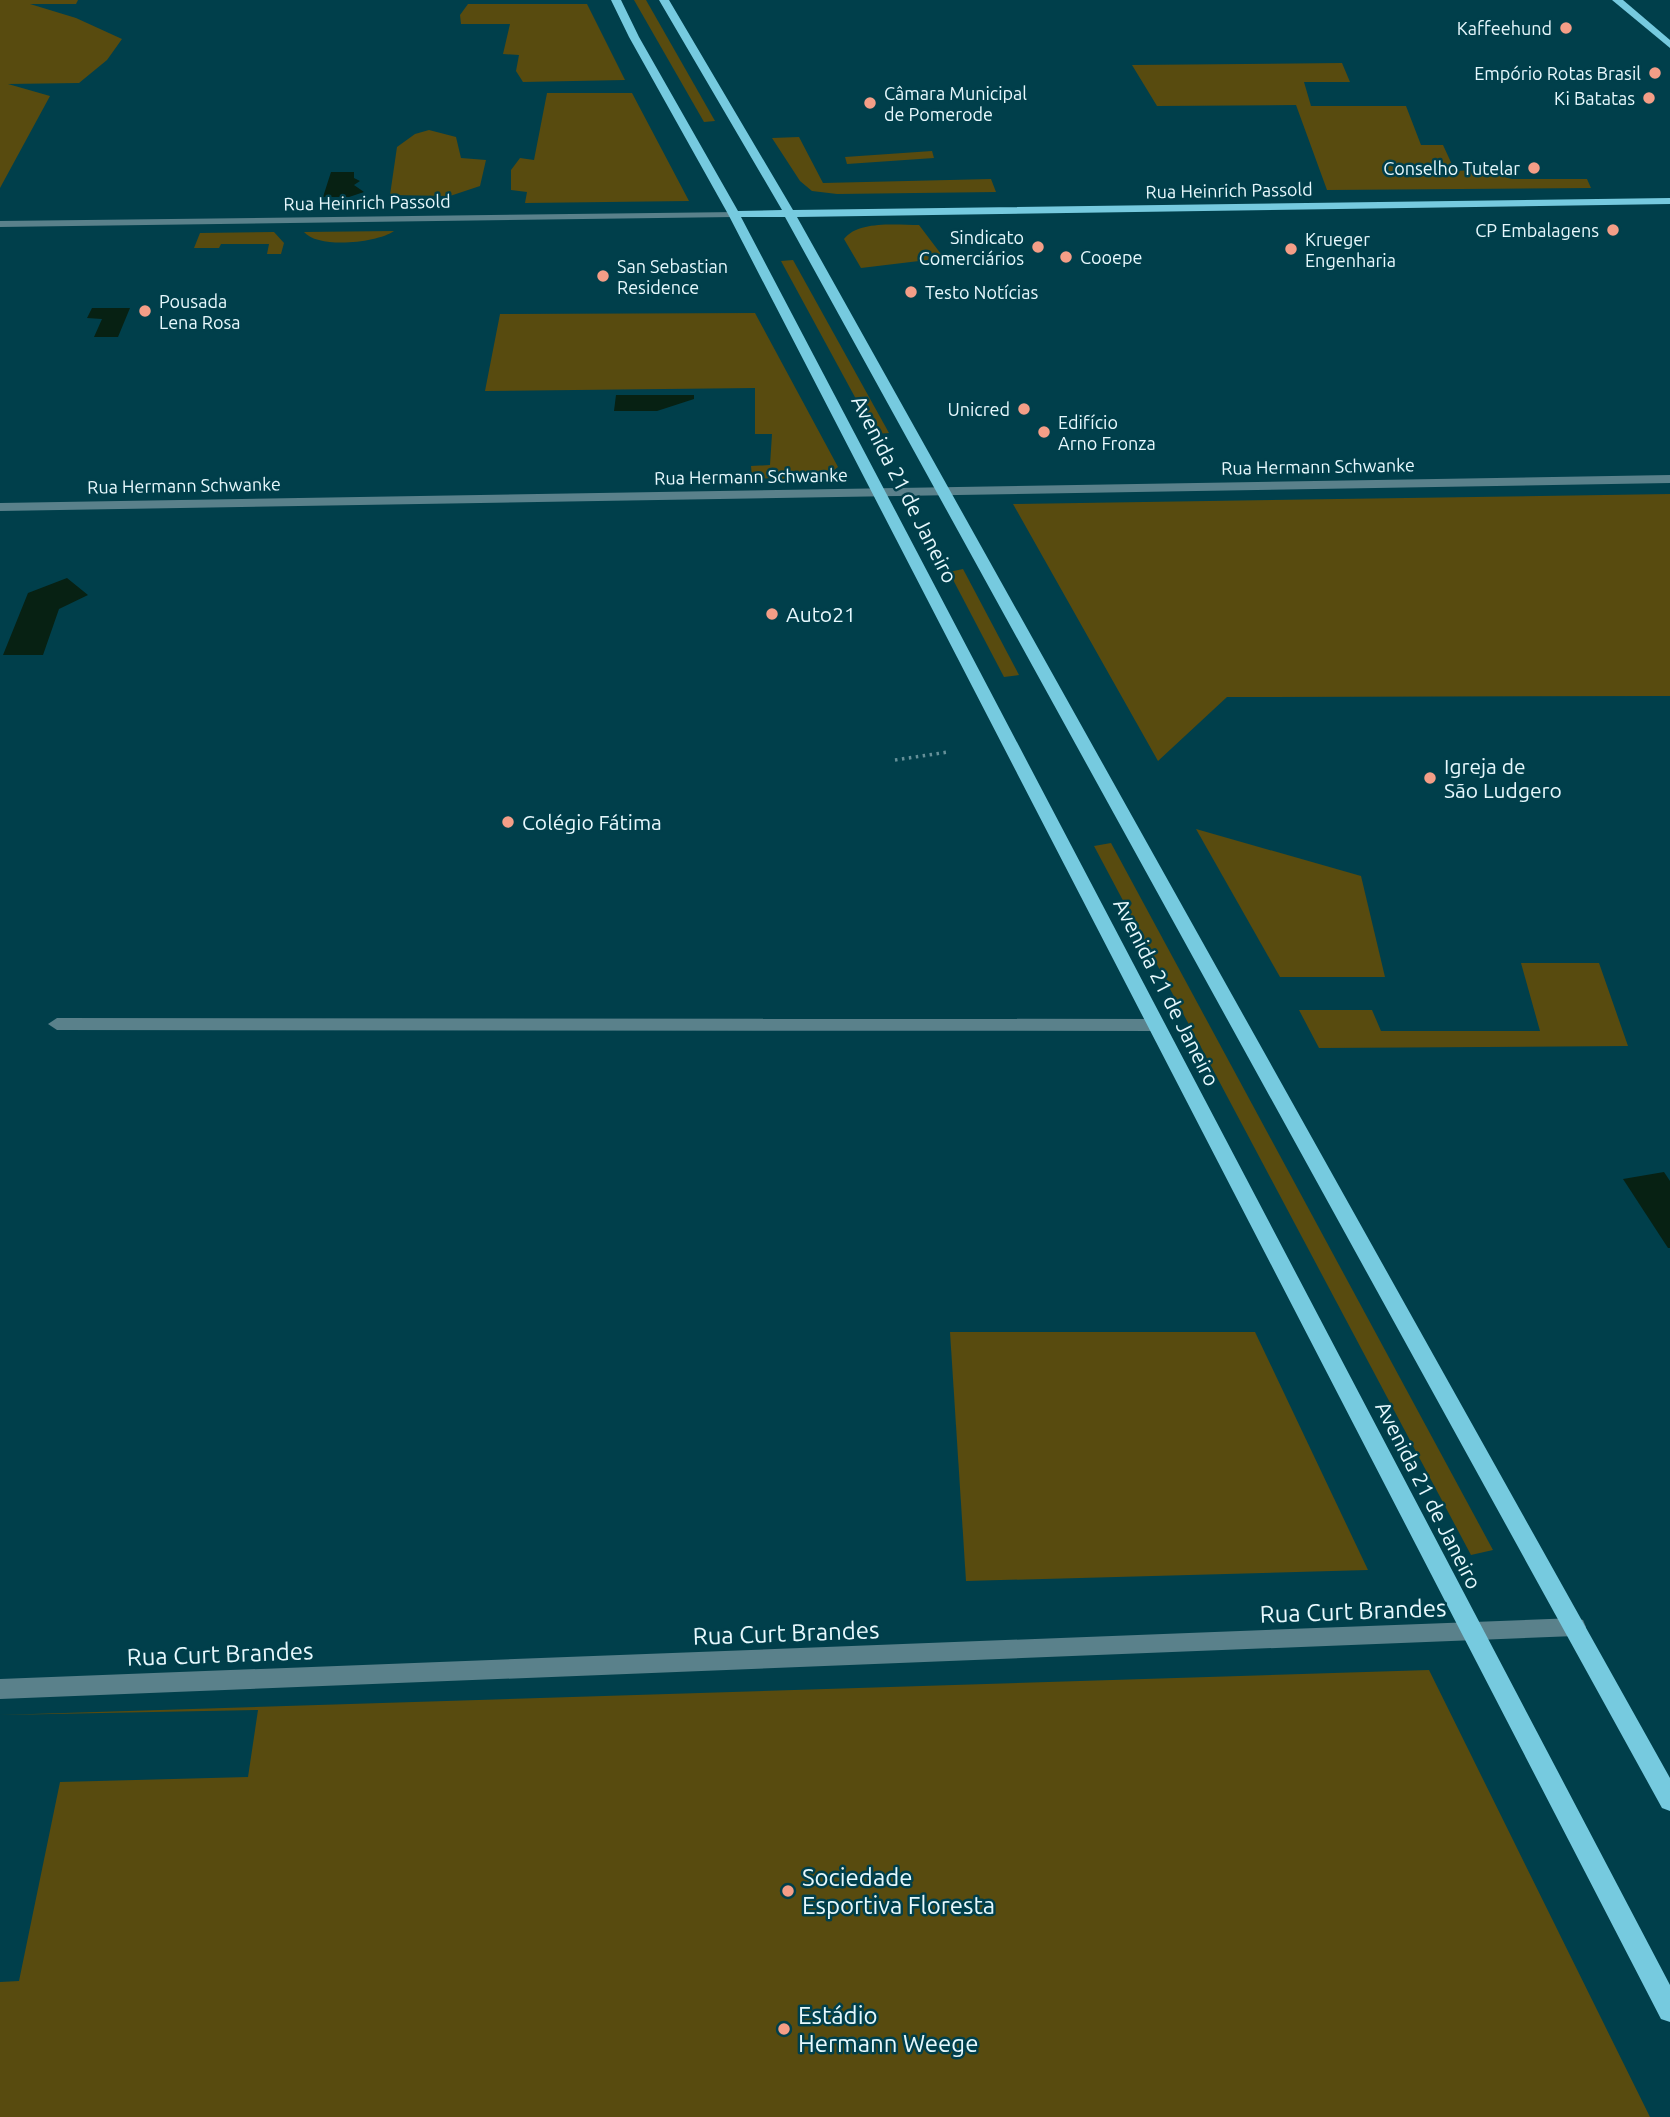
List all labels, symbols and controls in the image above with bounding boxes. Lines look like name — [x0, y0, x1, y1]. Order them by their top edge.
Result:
place label: Kaffeehund — [1457, 18, 1552, 38]
marker: Kaffeehund — [1558, 20, 1574, 36]
place label: Empório Rotas Brasil — [1474, 63, 1641, 83]
marker: Empório Rotas Brasil — [1647, 65, 1663, 81]
place label: Câmara Municipal de Pomerode — [884, 83, 1027, 124]
place label: Ki Batatas — [1554, 88, 1635, 108]
marker: Ki Batatas — [1641, 90, 1657, 106]
marker: Câmara Municipal de Pomerode — [862, 95, 878, 111]
place label: Conselho Tutelar — [1383, 158, 1520, 178]
marker: Conselho Tutelar — [1526, 160, 1542, 176]
street label: Rua Heinrich Passold — [1145, 179, 1313, 201]
street label: Rua Heinrich Passold — [283, 191, 451, 213]
place label: CP Embalagens — [1475, 220, 1599, 240]
marker: CP Embalagens — [1605, 222, 1621, 238]
place label: Sindicato Comerciários — [919, 227, 1024, 268]
place label: Krueger Engenharia — [1305, 229, 1396, 270]
marker: Sindicato Comerciários — [1030, 239, 1046, 255]
marker: Krueger Engenharia — [1283, 241, 1299, 257]
place label: Cooepe — [1080, 247, 1142, 267]
marker: Cooepe — [1058, 249, 1074, 265]
place label: San Sebastian Residence — [617, 256, 728, 297]
marker: San Sebastian Residence — [595, 268, 611, 284]
place label: Testo Notícias — [925, 282, 1038, 302]
marker: Testo Notícias — [903, 284, 919, 300]
place label: Pousada Lena Rosa — [159, 291, 241, 332]
marker: Pousada Lena Rosa — [137, 303, 153, 319]
street label: Avenida 21 de Janeiro — [847, 391, 963, 587]
place label: Unicred — [947, 399, 1010, 419]
marker: Unicred — [1016, 401, 1032, 417]
place label: Edifício Arno Fronza — [1058, 412, 1156, 453]
marker: Edifício Arno Fronza — [1036, 424, 1052, 440]
street label: Rua Hermann Schwanke — [1221, 454, 1415, 478]
street label: Rua Hermann Schwanke — [654, 464, 848, 488]
street label: Rua Hermann Schwanke — [87, 473, 281, 497]
place label: Auto21 — [786, 602, 856, 626]
marker: Auto21 — [764, 606, 780, 622]
place label: Igreja de São Ludgero — [1444, 754, 1562, 802]
marker: Igreja de São Ludgero — [1422, 770, 1438, 786]
place label: Colégio Fátima — [522, 810, 662, 834]
marker: Colégio Fátima — [500, 814, 516, 830]
street label: Avenida 21 de Janeiro — [1109, 894, 1225, 1090]
street label: Avenida 21 de Janeiro — [1371, 1397, 1487, 1593]
street label: Rua Curt Brandes — [1259, 1594, 1447, 1628]
street label: Rua Curt Brandes — [692, 1616, 880, 1650]
street label: Rua Curt Brandes — [126, 1637, 314, 1671]
place label: Sociedade Esportiva Floresta — [802, 1864, 995, 1919]
marker: Sociedade Esportiva Floresta — [780, 1883, 796, 1899]
place label: Estádio Hermann Weege — [798, 2002, 978, 2057]
marker: Estádio Hermann Weege — [776, 2021, 792, 2037]

